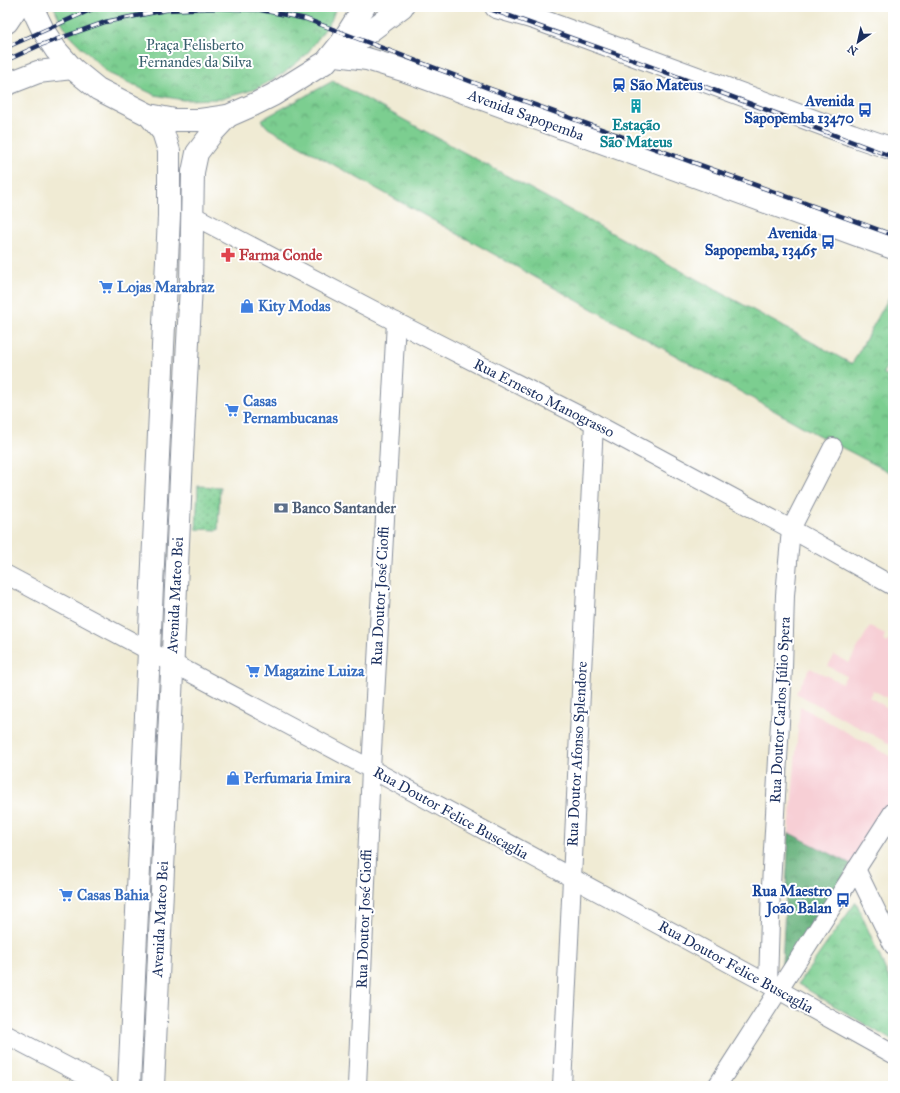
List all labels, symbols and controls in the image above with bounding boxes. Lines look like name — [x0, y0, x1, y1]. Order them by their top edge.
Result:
north arrow — [838, 22, 878, 62]
park label: Praça Felisberto Fernandes da Silva — [138, 36, 252, 71]
text: N — [845, 42, 860, 58]
place label: São Mateus — [630, 76, 703, 94]
station icon: São Mateus — [611, 77, 627, 93]
street label: Avenida Sapopemba — [465, 85, 587, 145]
place label: Avenida Sapopemba 13470 — [744, 92, 855, 128]
building icon: Estação São Mateus — [628, 98, 644, 114]
bus stop icon: Avenida Sapopemba 13470 — [857, 102, 873, 118]
place label: Estação São Mateus — [600, 116, 673, 151]
place label: Avenida Sapopemba, 13465 — [705, 224, 818, 260]
bus stop icon: Avenida Sapopemba, 13465 — [820, 234, 836, 250]
place label: Farma Conde — [239, 246, 323, 264]
pharmacy icon: Farma Conde — [220, 247, 236, 263]
place label: Lojas Marabraz — [117, 278, 214, 297]
supermarket icon: Lojas Marabraz — [98, 279, 114, 295]
place label: Kity Modas — [258, 297, 331, 316]
shop icon: Kity Modas — [239, 298, 255, 314]
street label: Rua Ernesto Manograsso — [471, 355, 618, 441]
place label: Casas Pernambucanas — [243, 392, 338, 427]
supermarket icon: Casas Pernambucanas — [224, 402, 240, 418]
place label: Banco Santander — [292, 499, 396, 517]
bank icon: Banco Santander — [273, 500, 289, 516]
street label: Rua Doutor José Cioffi — [367, 526, 394, 666]
street label: Avenida Mateo Bei — [163, 536, 187, 655]
street label: Rua Doutor Carlos Júlio Spera — [766, 616, 795, 804]
street label: Rua Doutor Afonso Splendore — [563, 661, 591, 847]
place label: Magazine Luiza — [264, 662, 365, 681]
supermarket icon: Magazine Luiza — [245, 663, 261, 679]
street label: Rua Doutor Felice Buscaglia — [370, 763, 532, 863]
place label: Perfumaria Imira — [244, 769, 351, 787]
shop icon: Perfumaria Imira — [225, 770, 241, 786]
street label: Rua Doutor José Cioffi — [353, 849, 376, 989]
street label: Avenida Mateo Bei — [148, 860, 172, 979]
place label: Rua Maestro João Balan — [752, 882, 833, 918]
place label: Casas Bahia — [77, 886, 150, 904]
supermarket icon: Casas Bahia — [58, 887, 74, 903]
bus stop icon: Rua Maestro João Balan — [835, 892, 851, 908]
street label: Rua Doutor Felice Buscaglia — [655, 917, 817, 1017]

